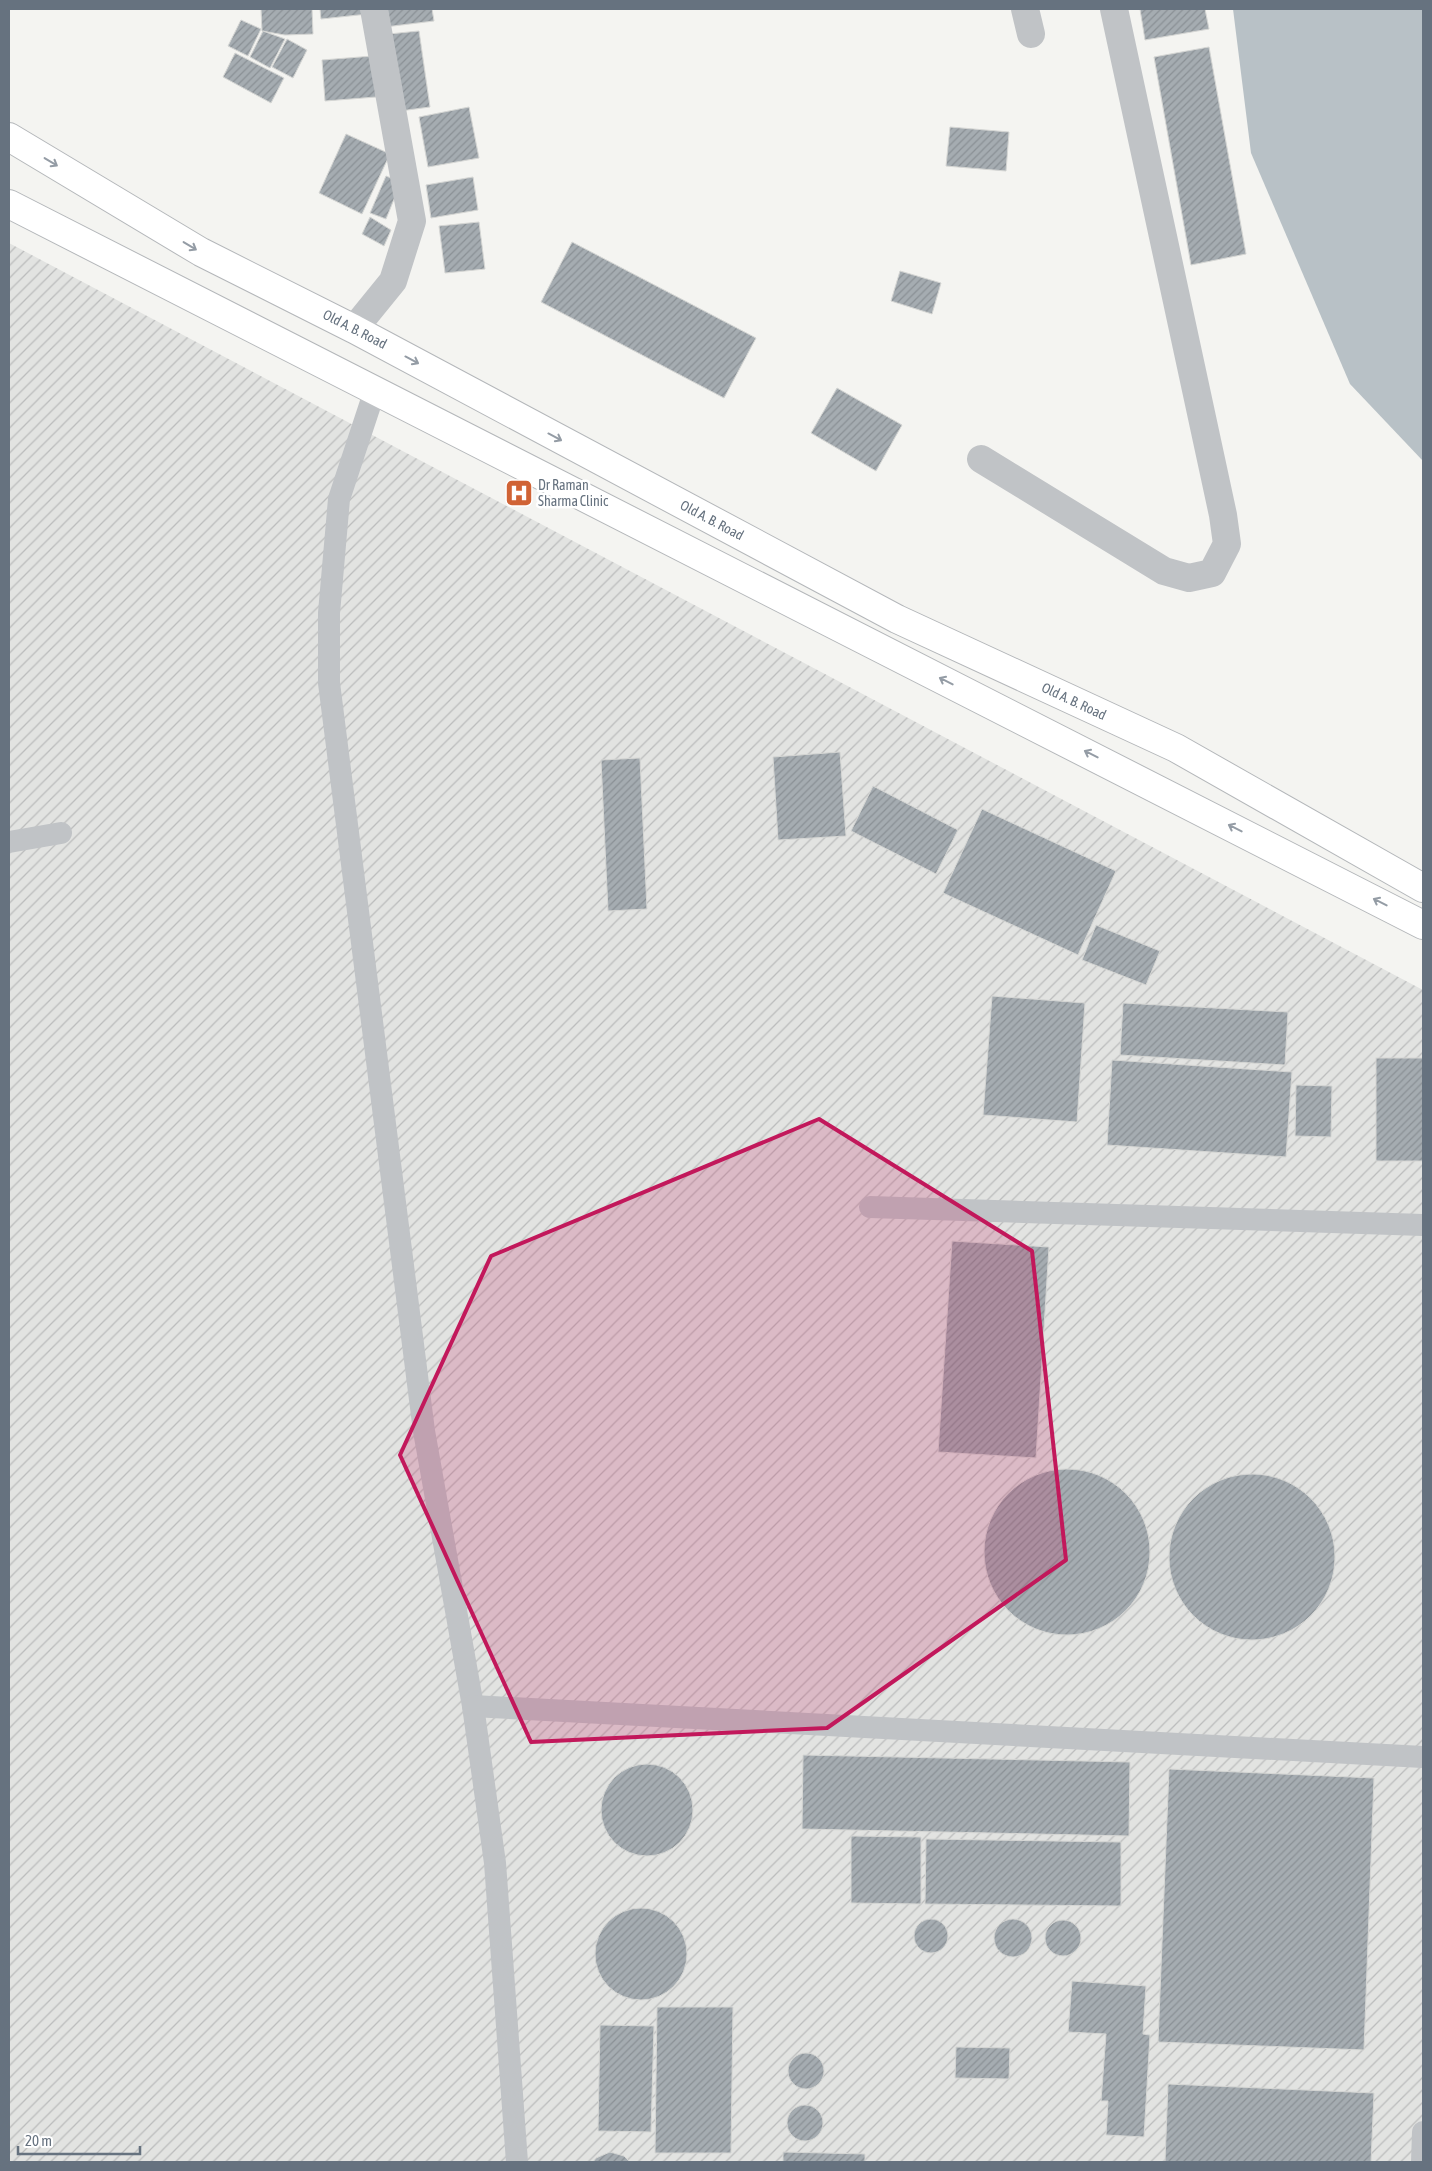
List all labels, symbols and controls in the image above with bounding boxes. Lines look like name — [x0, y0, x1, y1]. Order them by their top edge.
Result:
one-way arrow — [43, 158, 57, 168]
one-way arrow — [182, 241, 196, 251]
street label: Old A. B. Road — [320, 306, 390, 352]
one-way arrow — [405, 355, 420, 365]
one-way arrow — [548, 432, 562, 442]
place label: Dr Raman Sharma Clinic — [538, 477, 609, 509]
hospital icon: Dr Raman Sharma Clinic — [504, 478, 534, 508]
street label: Old A. B. Road — [678, 497, 746, 543]
one-way arrow — [939, 676, 954, 685]
street label: Old A. B. Road — [1039, 679, 1109, 723]
one-way arrow — [1083, 749, 1098, 759]
one-way arrow — [1228, 823, 1243, 833]
one-way arrow — [1373, 897, 1388, 906]
scale bar — [18, 2124, 140, 2156]
text: 20 m — [25, 2132, 52, 2149]

